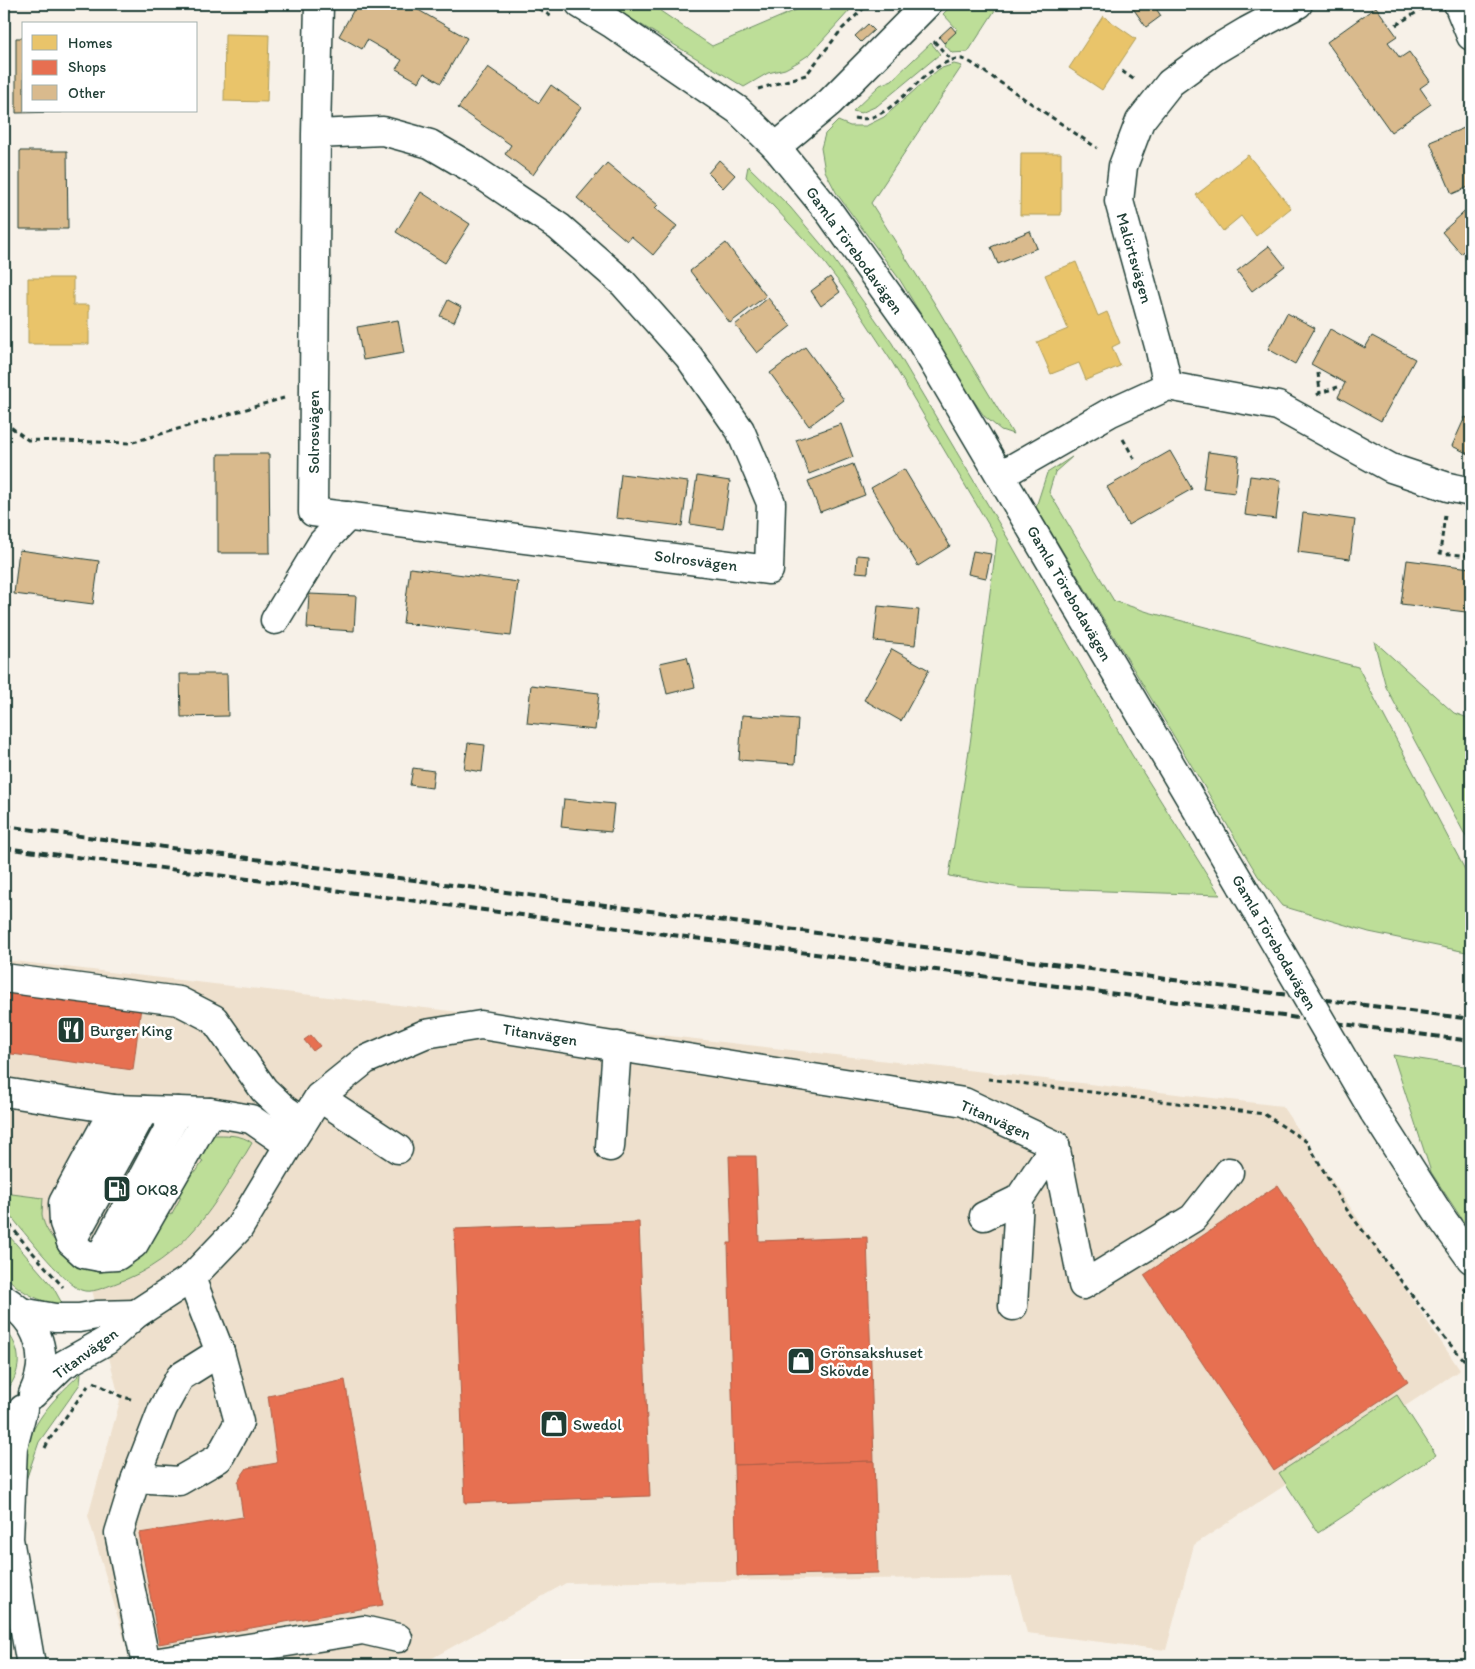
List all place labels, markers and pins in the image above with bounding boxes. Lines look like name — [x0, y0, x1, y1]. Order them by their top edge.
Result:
restaurant icon: Burger King — [56, 1015, 86, 1045]
place label: Burger King — [90, 1021, 174, 1040]
fuel station icon: OKQ8 — [102, 1174, 132, 1204]
place label: OKQ8 — [136, 1180, 178, 1199]
place label: Grönsakshuset Skövde — [820, 1343, 923, 1380]
shop icon: Grönsakshuset Skövde — [786, 1346, 816, 1376]
shop icon: Swedol — [539, 1409, 569, 1439]
place label: Swedol — [573, 1415, 622, 1434]

